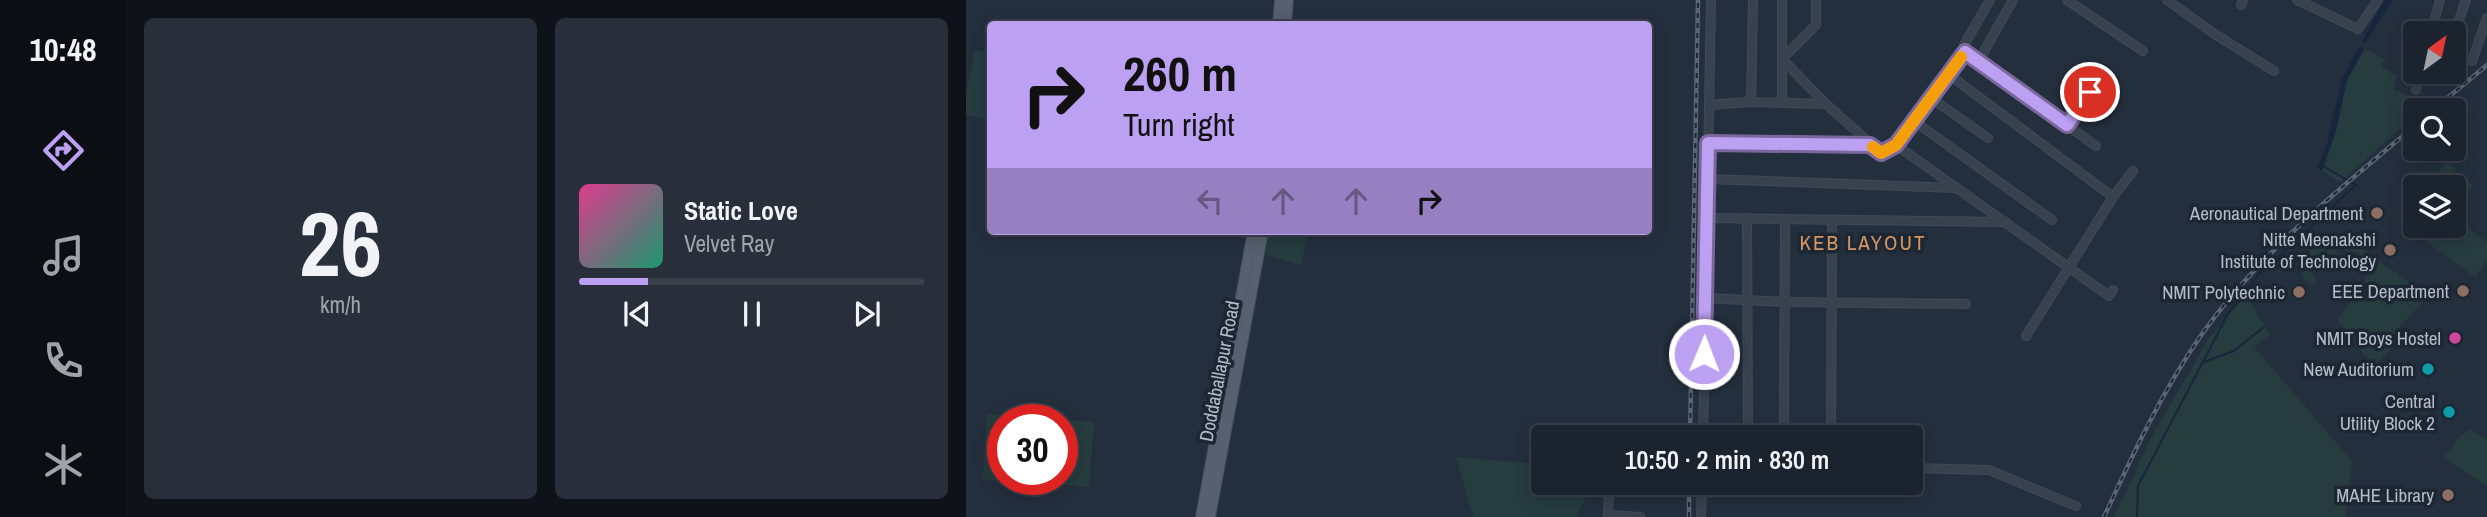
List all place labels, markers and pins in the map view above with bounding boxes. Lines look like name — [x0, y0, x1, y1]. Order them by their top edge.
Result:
pin — [2060, 62, 2120, 122]
place label: Aeronautical Department — [2189, 200, 2364, 226]
marker: Aeronautical Department — [2369, 205, 2385, 221]
place label: Nitte Meenakshi Institute of Technology — [2220, 226, 2376, 274]
marker: Nitte Meenakshi Institute of Technology — [2382, 242, 2398, 258]
place label: EEE Department — [2332, 278, 2450, 304]
place label: NMIT Polytechnic — [2162, 279, 2285, 305]
marker: EEE Department — [2455, 283, 2471, 299]
marker: NMIT Polytechnic — [2291, 284, 2307, 300]
place label: NMIT Boys Hostel — [2316, 325, 2441, 351]
marker: NMIT Boys Hostel — [2447, 330, 2463, 346]
place label: New Auditorium — [2303, 356, 2414, 382]
marker: New Auditorium — [2420, 361, 2436, 377]
place label: Central Utility Block 2 — [2340, 388, 2435, 436]
marker: Central Utility Block 2 — [2441, 404, 2457, 420]
place label: MAHE Library — [2336, 482, 2434, 508]
marker: MAHE Library — [2440, 487, 2456, 503]

